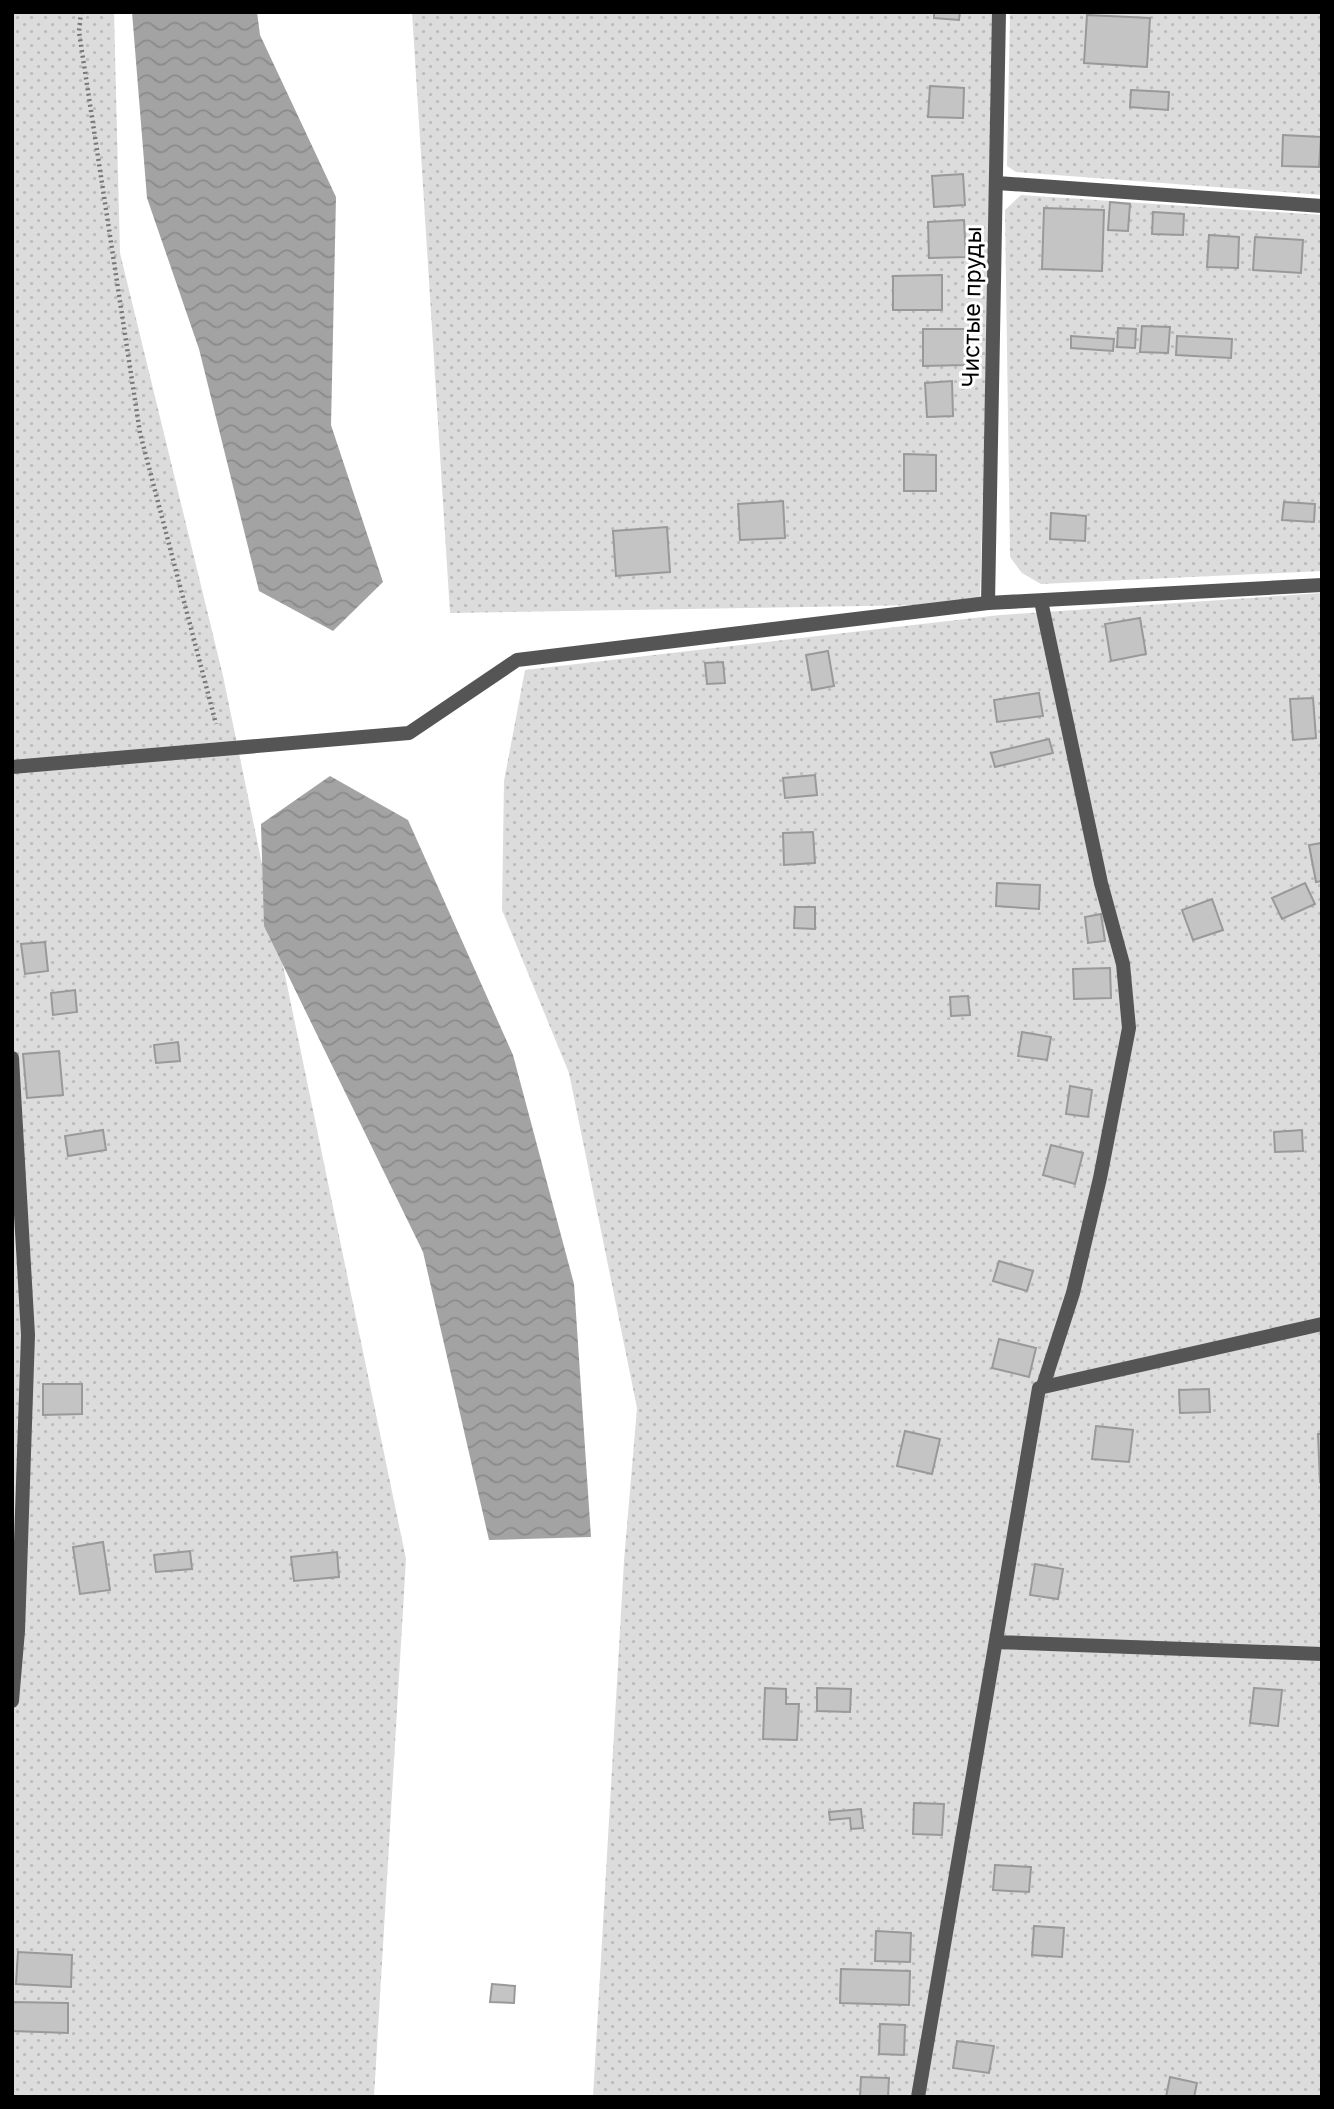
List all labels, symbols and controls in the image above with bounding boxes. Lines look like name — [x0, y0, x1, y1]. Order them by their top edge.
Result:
street label: Чистые пруды — [957, 226, 987, 388]

